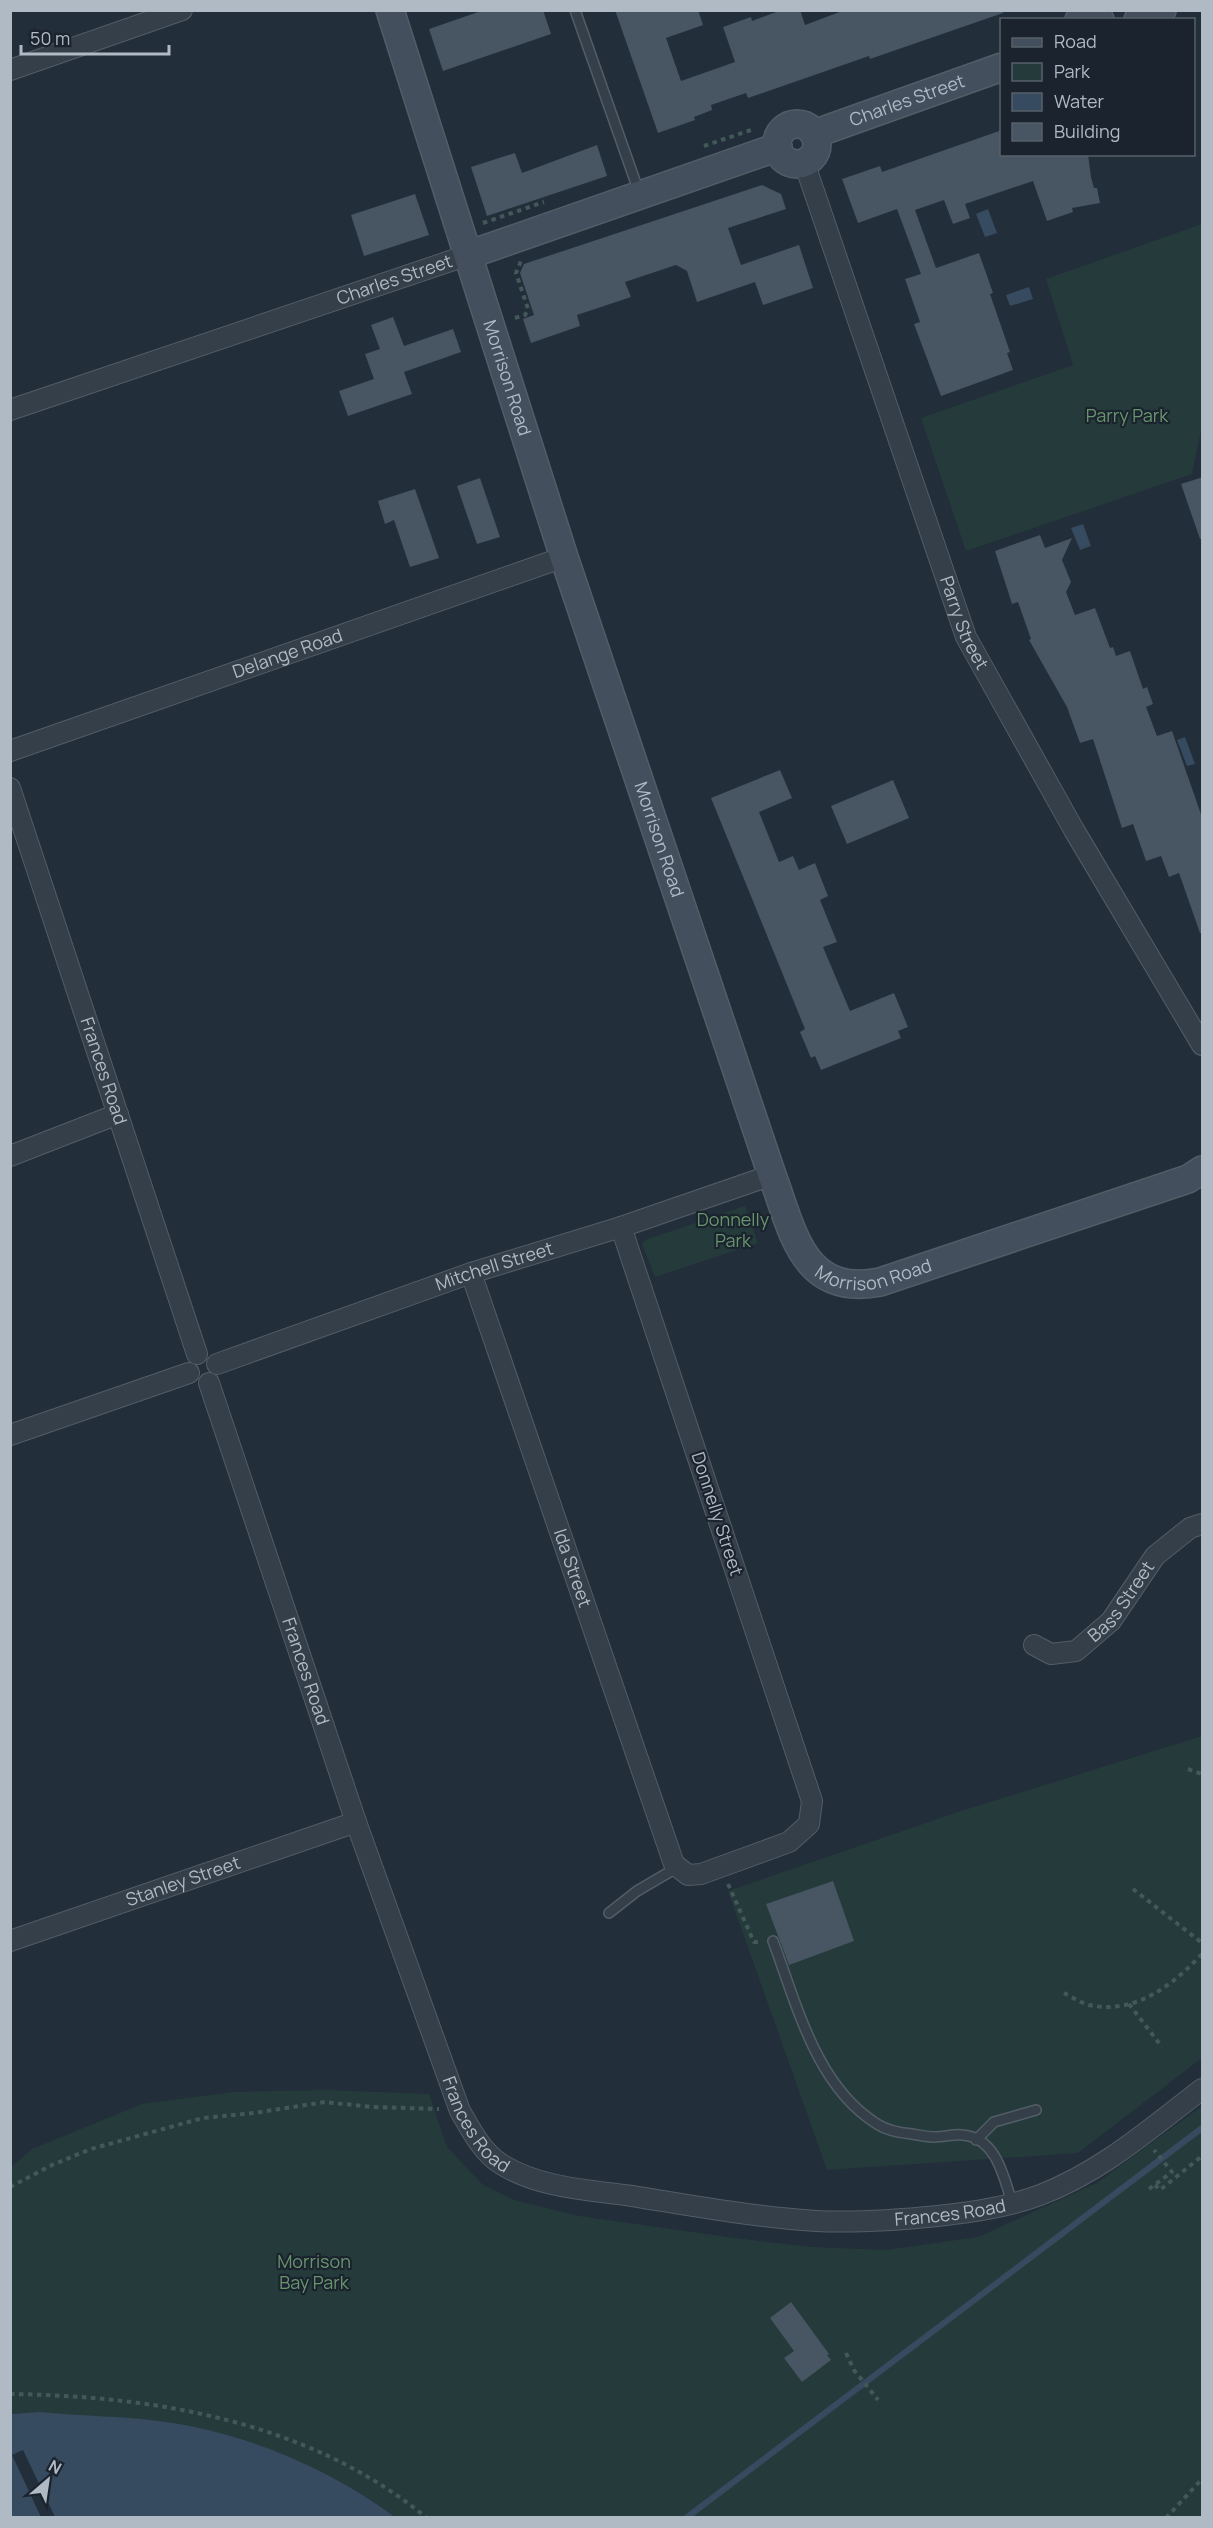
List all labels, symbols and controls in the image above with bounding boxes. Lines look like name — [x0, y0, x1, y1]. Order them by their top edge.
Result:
scale bar — [21, 18, 170, 56]
legend — [1000, 18, 1195, 156]
text: 50 m — [30, 26, 70, 50]
text: Road — [1054, 29, 1097, 53]
text: Park — [1054, 59, 1091, 83]
street label: Charles Street — [846, 68, 968, 131]
text: Water — [1054, 89, 1104, 113]
text: Building — [1054, 119, 1120, 143]
street label: Charles Street — [333, 248, 455, 310]
street label: Morrison Road — [478, 317, 538, 438]
park label: Parry Park — [1086, 403, 1169, 427]
street label: Parry Street — [935, 573, 995, 674]
street label: Delange Road — [229, 623, 345, 683]
street label: Morrison Road — [629, 778, 691, 900]
street label: Frances Road — [75, 1014, 133, 1128]
park label: Donnelly Park — [697, 1207, 770, 1252]
street label: Mitchell Street — [432, 1236, 556, 1296]
street label: Morrison Road — [811, 1253, 934, 1295]
street label: Donnelly Street — [687, 1449, 749, 1579]
street label: Ida Street — [549, 1525, 598, 1610]
street label: Bass Street — [1082, 1556, 1159, 1647]
street label: Frances Road — [277, 1614, 336, 1728]
street label: Stanley Street — [122, 1850, 243, 1911]
street label: Frances Road — [437, 2073, 515, 2178]
street label: Frances Road — [894, 2193, 1008, 2231]
park label: Morrison Bay Park — [277, 2249, 351, 2294]
north arrow — [18, 2450, 78, 2510]
text: N — [45, 2454, 66, 2479]

